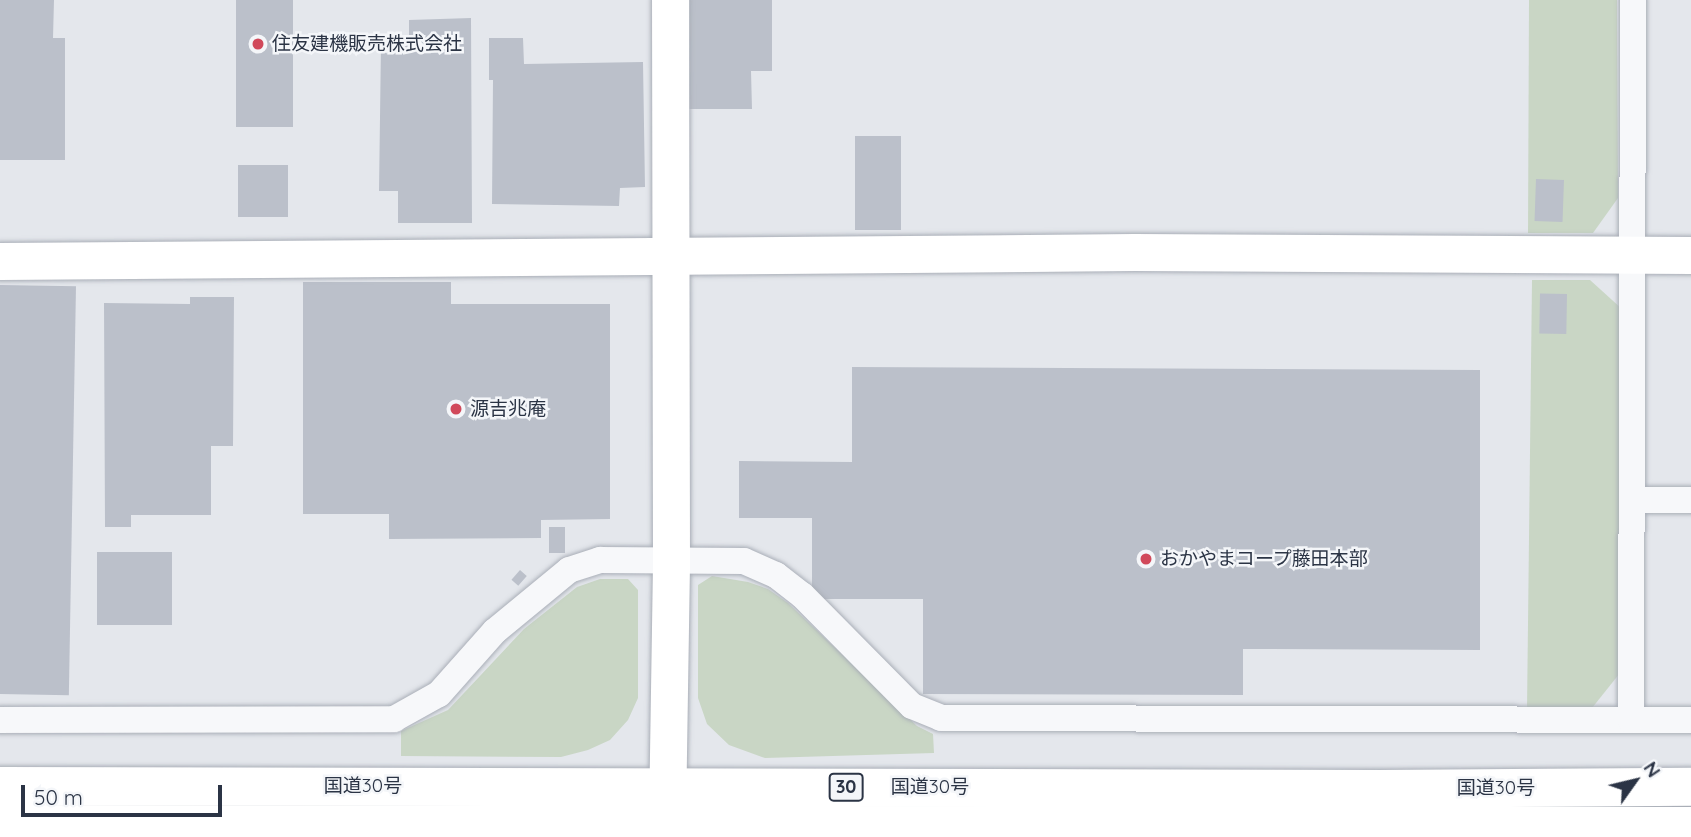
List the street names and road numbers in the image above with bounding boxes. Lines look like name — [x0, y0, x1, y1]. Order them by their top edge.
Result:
road number: 30 — [828, 772, 864, 802]
street label: 国道30号 — [324, 775, 402, 797]
street label: 国道30号 — [891, 776, 969, 798]
street label: 国道30号 — [1457, 777, 1535, 799]

